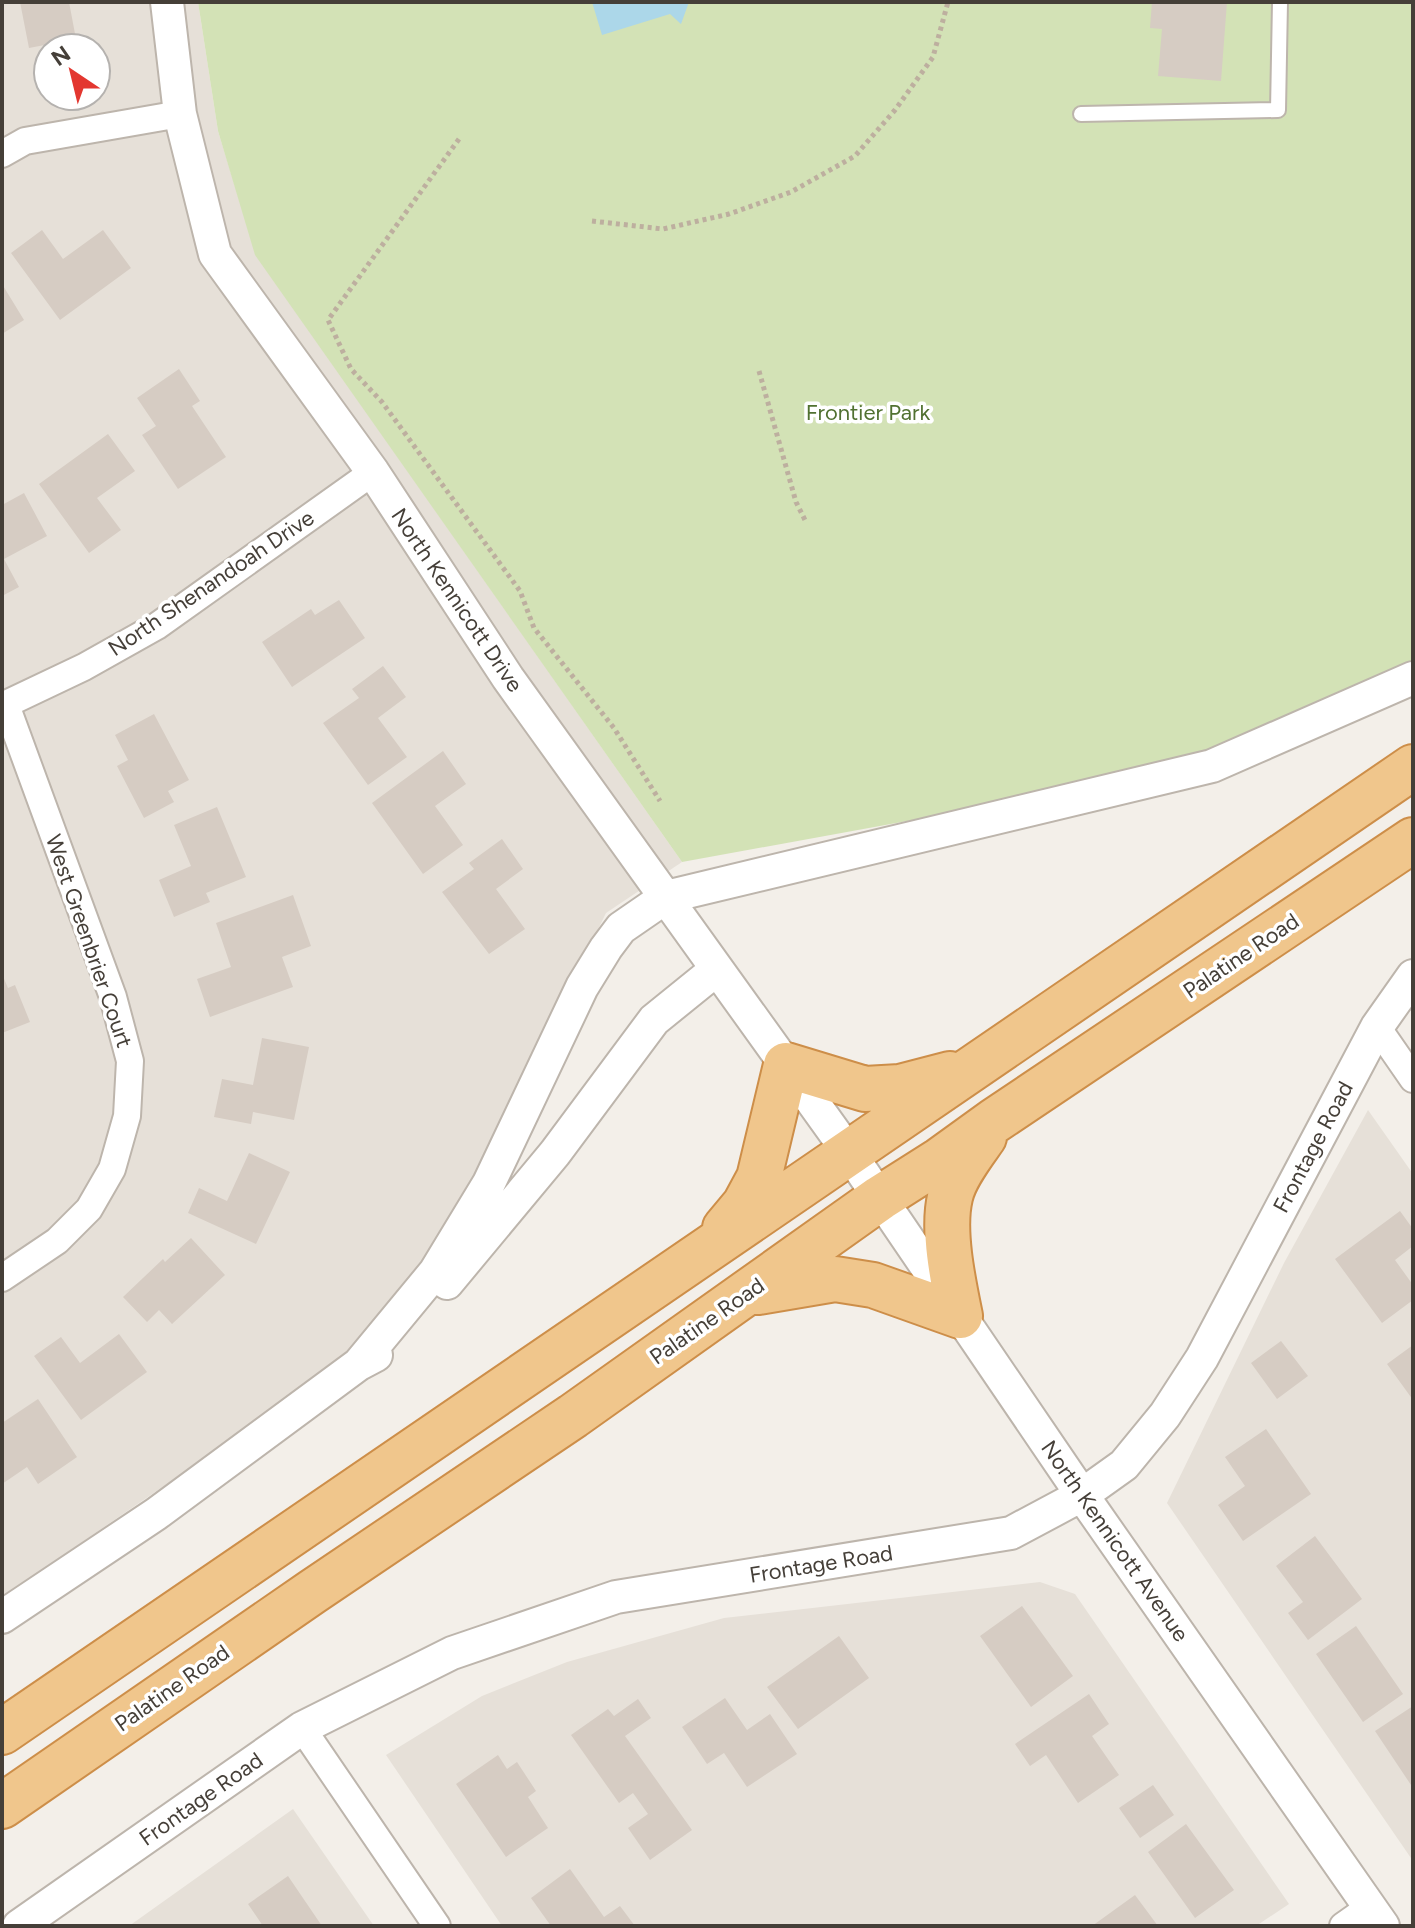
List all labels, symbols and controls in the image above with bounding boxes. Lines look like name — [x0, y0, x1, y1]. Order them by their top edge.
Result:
north arrow — [32, 32, 112, 112]
text: N — [46, 40, 76, 72]
park label: Frontier Park — [806, 399, 930, 426]
street label: North Kennicott Drive — [385, 503, 529, 697]
street label: North Shenandoah Drive — [103, 504, 319, 662]
street label: West Greenbrier Court — [40, 831, 138, 1051]
street label: Palatine Road — [1178, 907, 1304, 1005]
street label: Frontage Road — [1267, 1077, 1359, 1217]
street label: Palatine Road — [645, 1272, 769, 1370]
street label: North Kennicott Avenue — [1035, 1435, 1195, 1647]
street label: Frontage Road — [747, 1539, 895, 1589]
street label: Palatine Road — [110, 1639, 234, 1737]
street label: Frontage Road — [134, 1746, 268, 1852]

